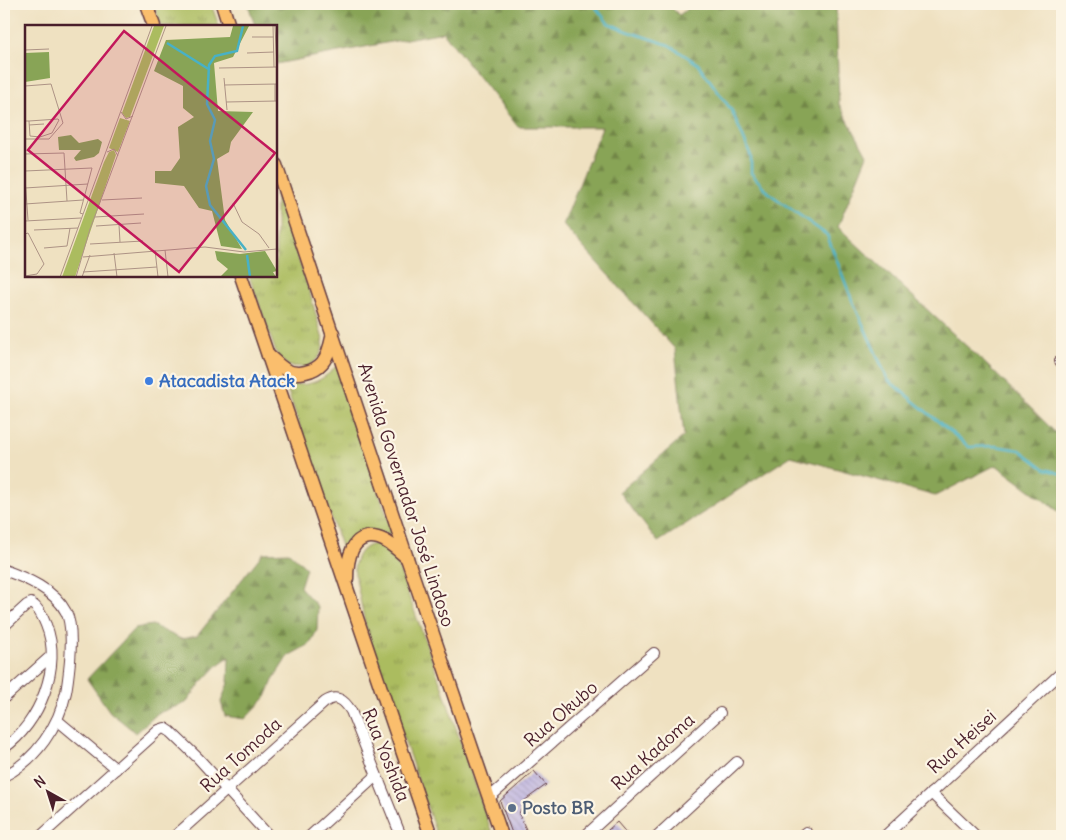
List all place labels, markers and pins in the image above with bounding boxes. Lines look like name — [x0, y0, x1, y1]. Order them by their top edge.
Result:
place label: Atacadista Atack — [159, 369, 295, 392]
marker: Atacadista Atack — [143, 375, 155, 387]
place label: Posto BR — [522, 796, 595, 819]
marker: Posto BR — [506, 802, 518, 814]

